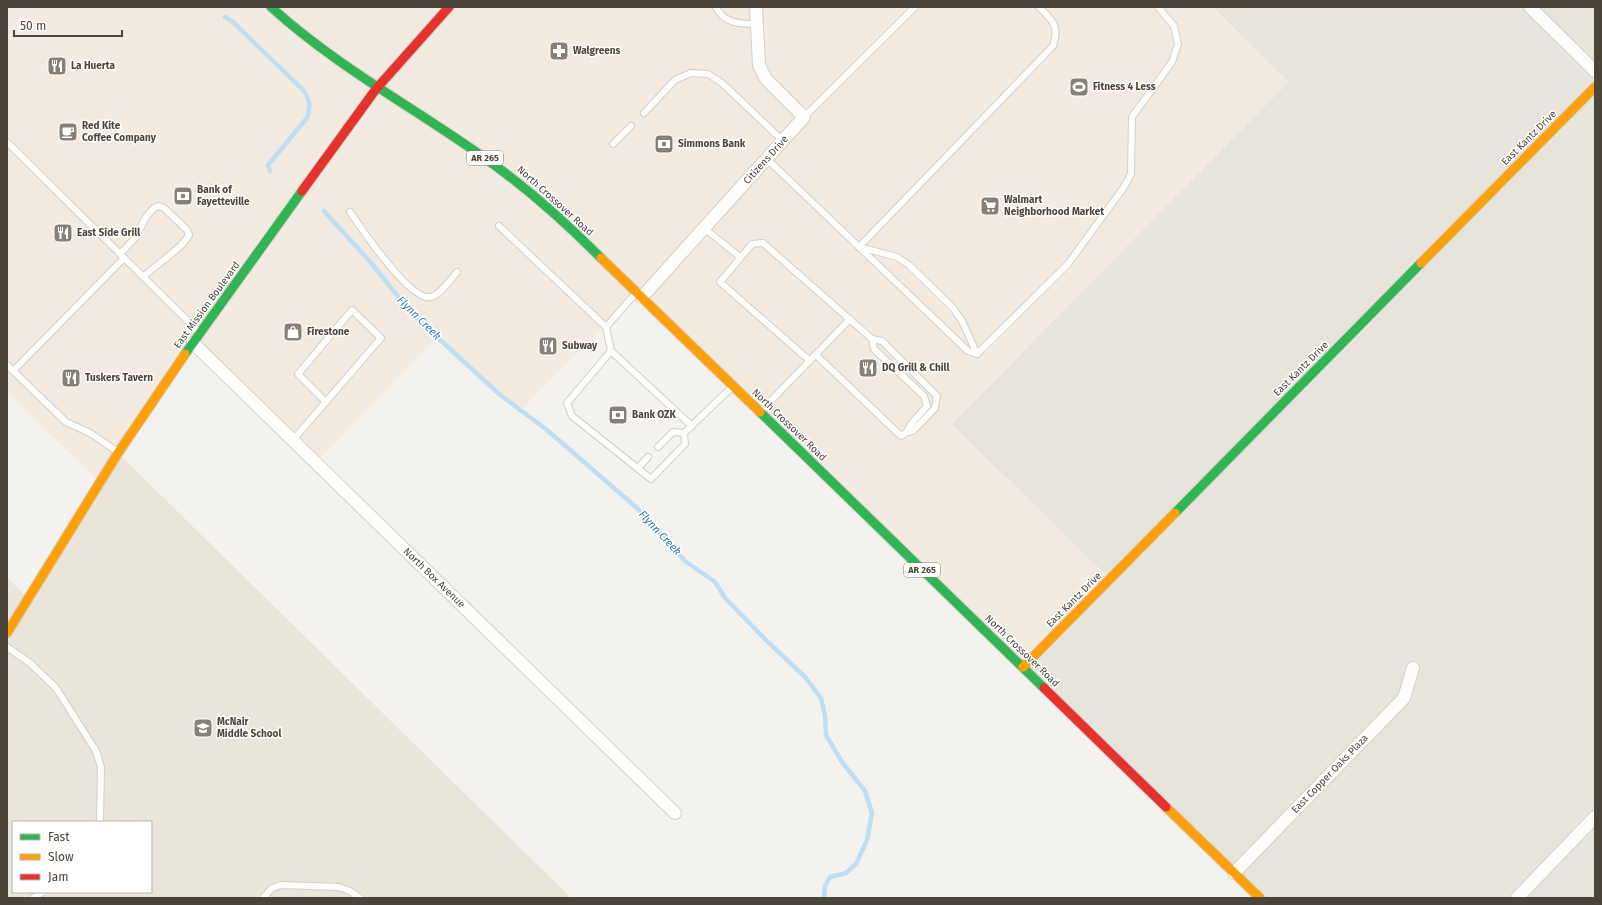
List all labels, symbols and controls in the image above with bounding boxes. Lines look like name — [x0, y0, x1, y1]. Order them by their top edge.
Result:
scale bar — [14, 12, 122, 38]
text: 50 m — [20, 19, 46, 33]
pharmacy icon: Walgreens — [548, 40, 570, 62]
place label: Walgreens — [573, 45, 621, 57]
restaurant icon: La Huerta — [46, 55, 68, 77]
place label: La Huerta — [71, 60, 116, 72]
sports icon: Fitness 4 Less — [1068, 76, 1090, 98]
place label: Fitness 4 Less — [1093, 81, 1156, 93]
street label: East Kantz Drive — [1499, 108, 1559, 168]
place label: Red Kite Coffee Company — [82, 120, 157, 144]
cafe icon: Red Kite Coffee Company — [57, 121, 79, 143]
bank icon: Simmons Bank — [653, 133, 675, 155]
street label: Citizens Drive — [741, 133, 791, 187]
place label: Simmons Bank — [678, 138, 746, 150]
road number: AR 265 — [467, 151, 503, 165]
street label: North Crossover Road — [514, 164, 596, 238]
place label: Bank of Fayetteville — [197, 184, 250, 208]
bank icon: Bank of Fayetteville — [172, 185, 194, 207]
place label: Walmart Neighborhood Market — [1004, 194, 1104, 218]
supermarket icon: Walmart Neighborhood Market — [979, 195, 1001, 217]
restaurant icon: East Side Grill — [52, 222, 74, 244]
place label: East Side Grill — [77, 227, 140, 239]
street label: East Mission Boulevard — [171, 259, 243, 351]
water label: Flynn Creek — [394, 293, 444, 343]
shop icon: Firestone — [282, 321, 304, 343]
place label: Firestone — [307, 326, 350, 338]
restaurant icon: Subway — [537, 335, 559, 357]
street label: East Kantz Drive — [1271, 339, 1331, 399]
place label: Subway — [562, 340, 598, 352]
restaurant icon: DQ Grill & Chill — [857, 357, 879, 379]
place label: DQ Grill & Chill — [882, 362, 950, 374]
restaurant icon: Tuskers Tavern — [60, 367, 82, 389]
place label: Tuskers Tavern — [85, 372, 153, 384]
street label: North Crossover Road — [749, 386, 829, 464]
bank icon: Bank OZK — [607, 404, 629, 426]
place label: Bank OZK — [632, 409, 676, 421]
water label: Flynn Creek — [636, 508, 684, 558]
street label: North Box Avenue — [401, 545, 467, 611]
road number: AR 265 — [904, 563, 940, 577]
street label: East Kantz Drive — [1044, 570, 1104, 630]
street label: North Crossover Road — [982, 612, 1062, 690]
place label: McNair Middle School — [217, 716, 281, 740]
school or university icon: McNair Middle School — [192, 717, 214, 739]
street label: East Copper Oaks Plaza — [1289, 732, 1371, 816]
legend — [12, 821, 152, 893]
text: Fast — [48, 830, 70, 844]
text: Slow — [48, 850, 74, 864]
text: Jam — [48, 870, 68, 884]

